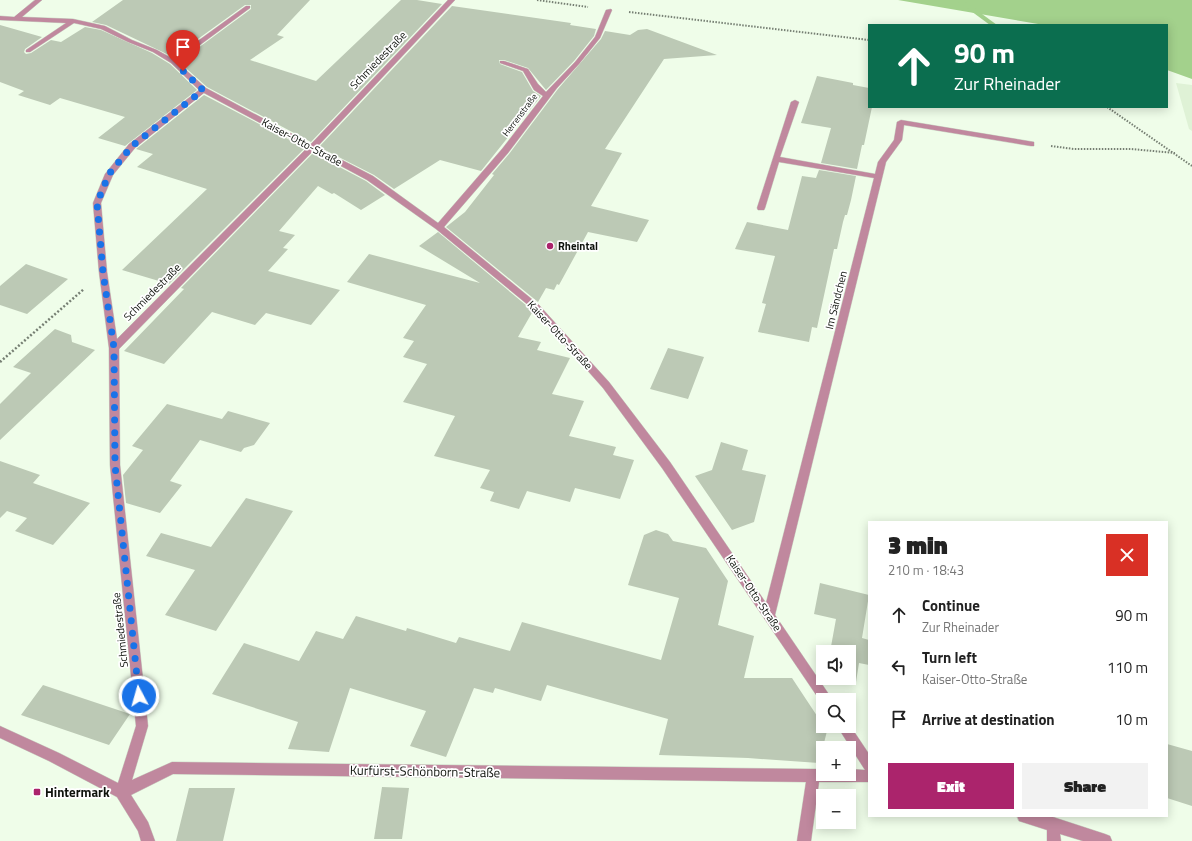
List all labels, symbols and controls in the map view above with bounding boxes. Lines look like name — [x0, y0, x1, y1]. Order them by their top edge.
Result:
street label: Schmiedestraße — [346, 27, 410, 93]
pin — [166, 30, 200, 71]
text: 90 m — [954, 31, 1015, 74]
icon: arrive — [172, 36, 194, 58]
icon: ahead — [888, 40, 940, 92]
text: Zur Rheinader — [954, 70, 1061, 97]
street label: Herrenstraße — [499, 90, 540, 139]
street label: Kaiser-Otto-Straße — [259, 114, 346, 170]
place label: Rheintal — [558, 238, 598, 254]
marker: Rheintal — [545, 241, 555, 251]
street label: Schmiedestraße — [120, 259, 185, 324]
street label: Im Sändchen — [821, 269, 851, 331]
street label: Kaiser-Otto-Straße — [524, 297, 597, 373]
text: 3 min — [888, 527, 948, 563]
button: close — [1106, 534, 1148, 576]
street label: Kaiser-Otto-Straße — [722, 552, 786, 635]
text: 210 m · 18:43 — [888, 560, 964, 580]
street label: Schmiedestraße — [108, 591, 132, 668]
text: Continue — [922, 594, 980, 617]
icon: ahead — [888, 604, 910, 626]
text: 90 m — [1115, 604, 1148, 627]
text: Zur Rheinader — [922, 617, 999, 637]
map controls — [816, 645, 856, 829]
button: sound — [816, 645, 856, 685]
text: Turn left — [922, 646, 977, 669]
icon: left — [888, 656, 910, 678]
text: 110 m — [1107, 656, 1148, 679]
text: Kaiser-Otto-Straße — [922, 669, 1027, 689]
position arrow — [118, 675, 160, 717]
button: search — [816, 693, 856, 733]
icon: arrive — [888, 708, 910, 730]
text: Arrive at destination — [922, 708, 1055, 731]
text: 10 m — [1115, 708, 1148, 731]
button: + — [816, 741, 856, 781]
street label: Kurfürst-Schönborn-Straße — [350, 760, 500, 782]
button: Exit — [888, 763, 1014, 809]
button: Share — [1022, 763, 1148, 809]
place label: Hintermark — [45, 782, 110, 802]
marker: Hintermark — [32, 787, 42, 797]
button: − — [816, 789, 856, 829]

